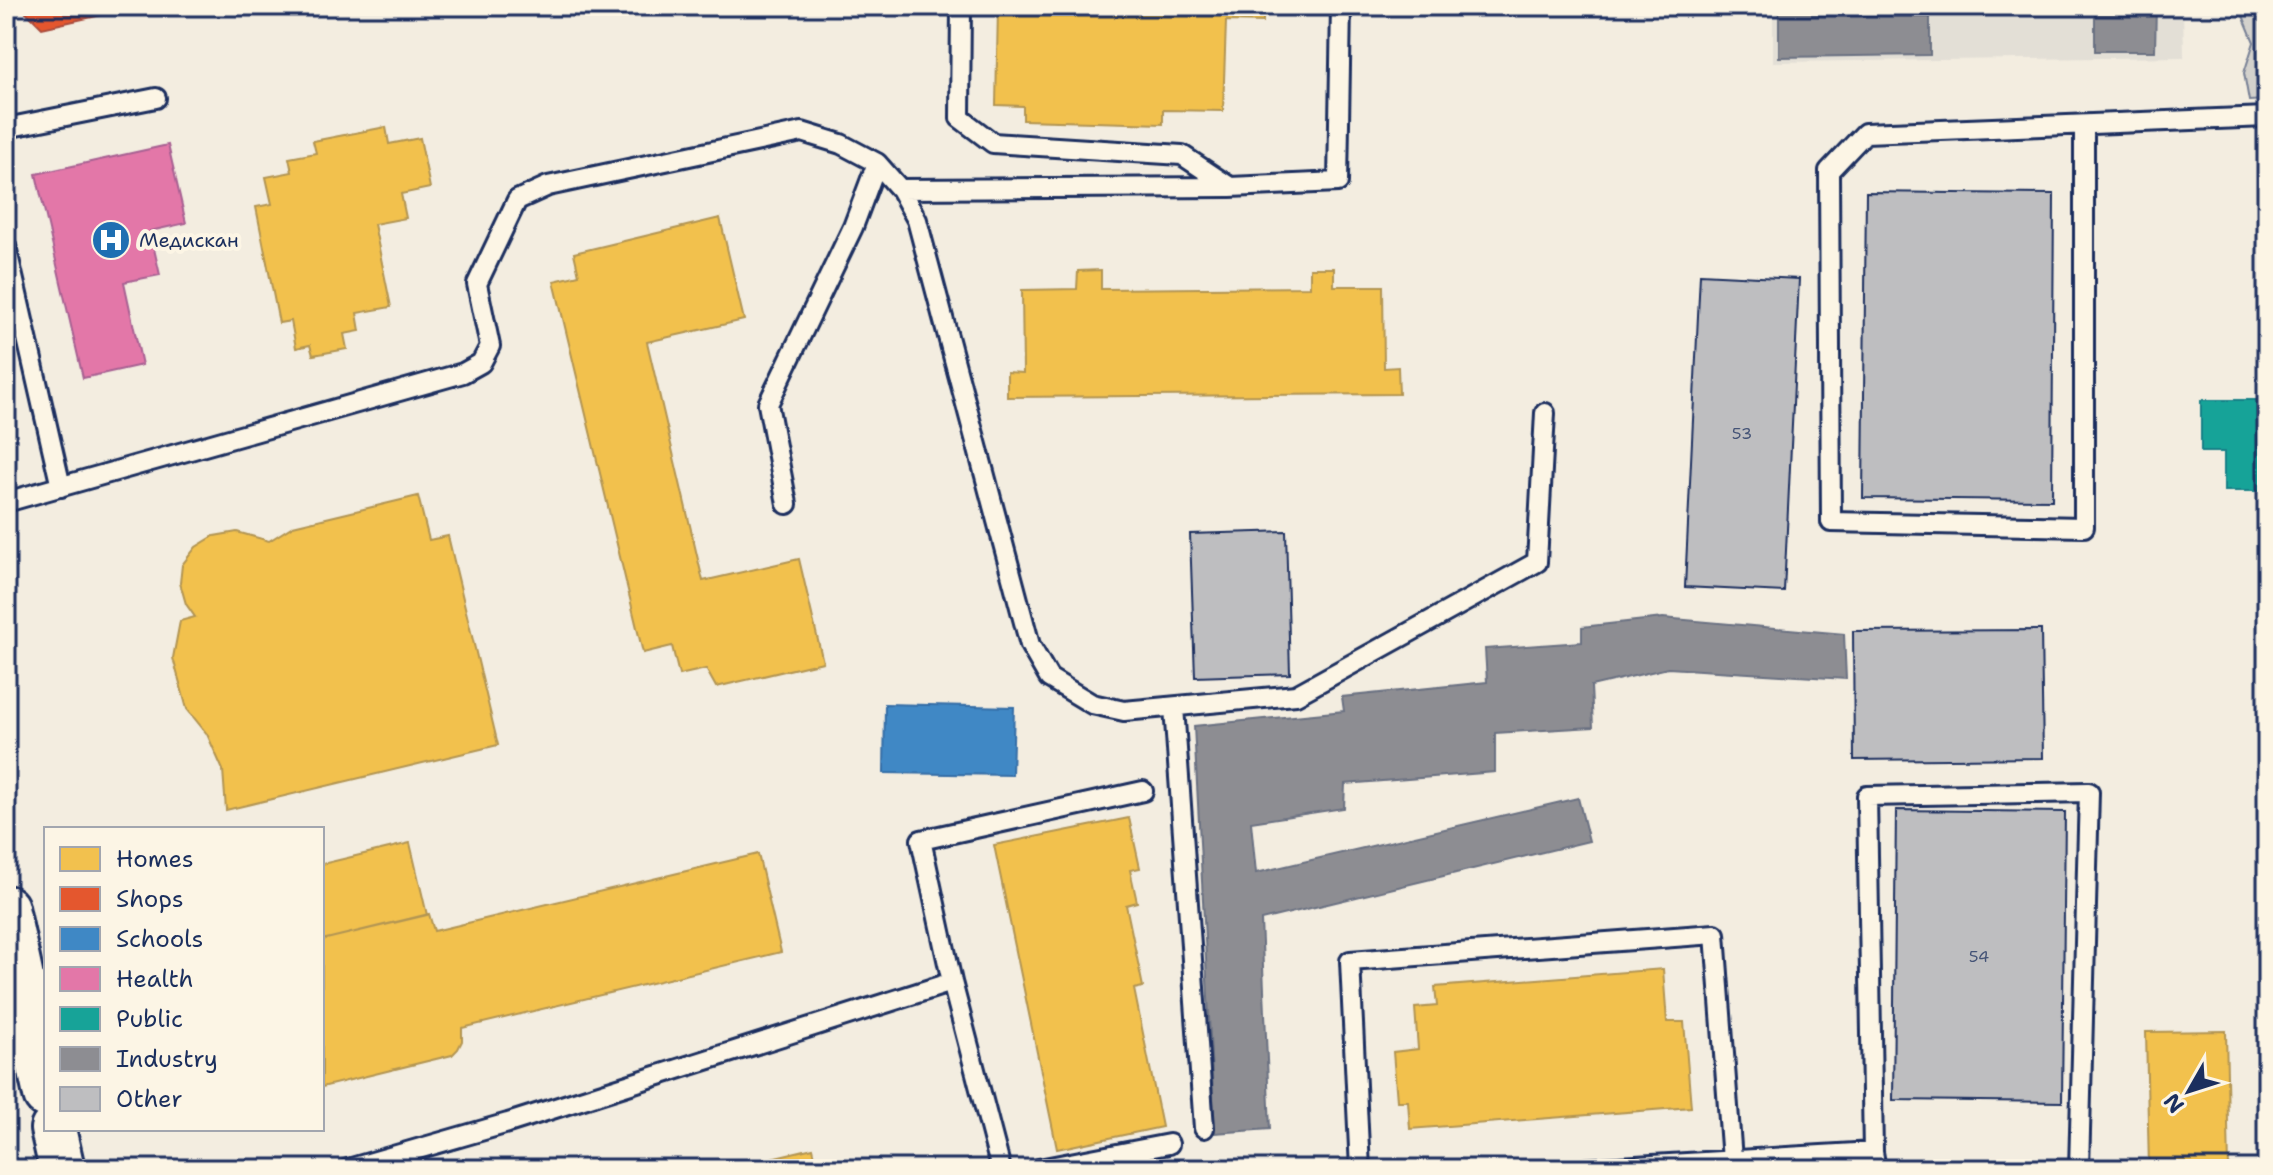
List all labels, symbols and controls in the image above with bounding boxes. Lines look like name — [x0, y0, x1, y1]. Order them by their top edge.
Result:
hospital icon: Медискан — [90, 219, 132, 261]
place label: Медискан — [139, 227, 239, 253]
house number: 53 — [1732, 423, 1752, 444]
legend — [44, 827, 324, 1131]
text: Homes — [116, 843, 194, 875]
text: Shops — [116, 883, 184, 915]
text: Schools — [116, 923, 203, 955]
house number: 54 — [1969, 946, 1989, 967]
text: Health — [116, 963, 194, 995]
text: Public — [116, 1003, 183, 1035]
text: Industry — [116, 1043, 218, 1075]
north arrow — [2149, 1051, 2229, 1131]
text: Other — [116, 1083, 183, 1115]
text: N — [2157, 1087, 2191, 1119]

